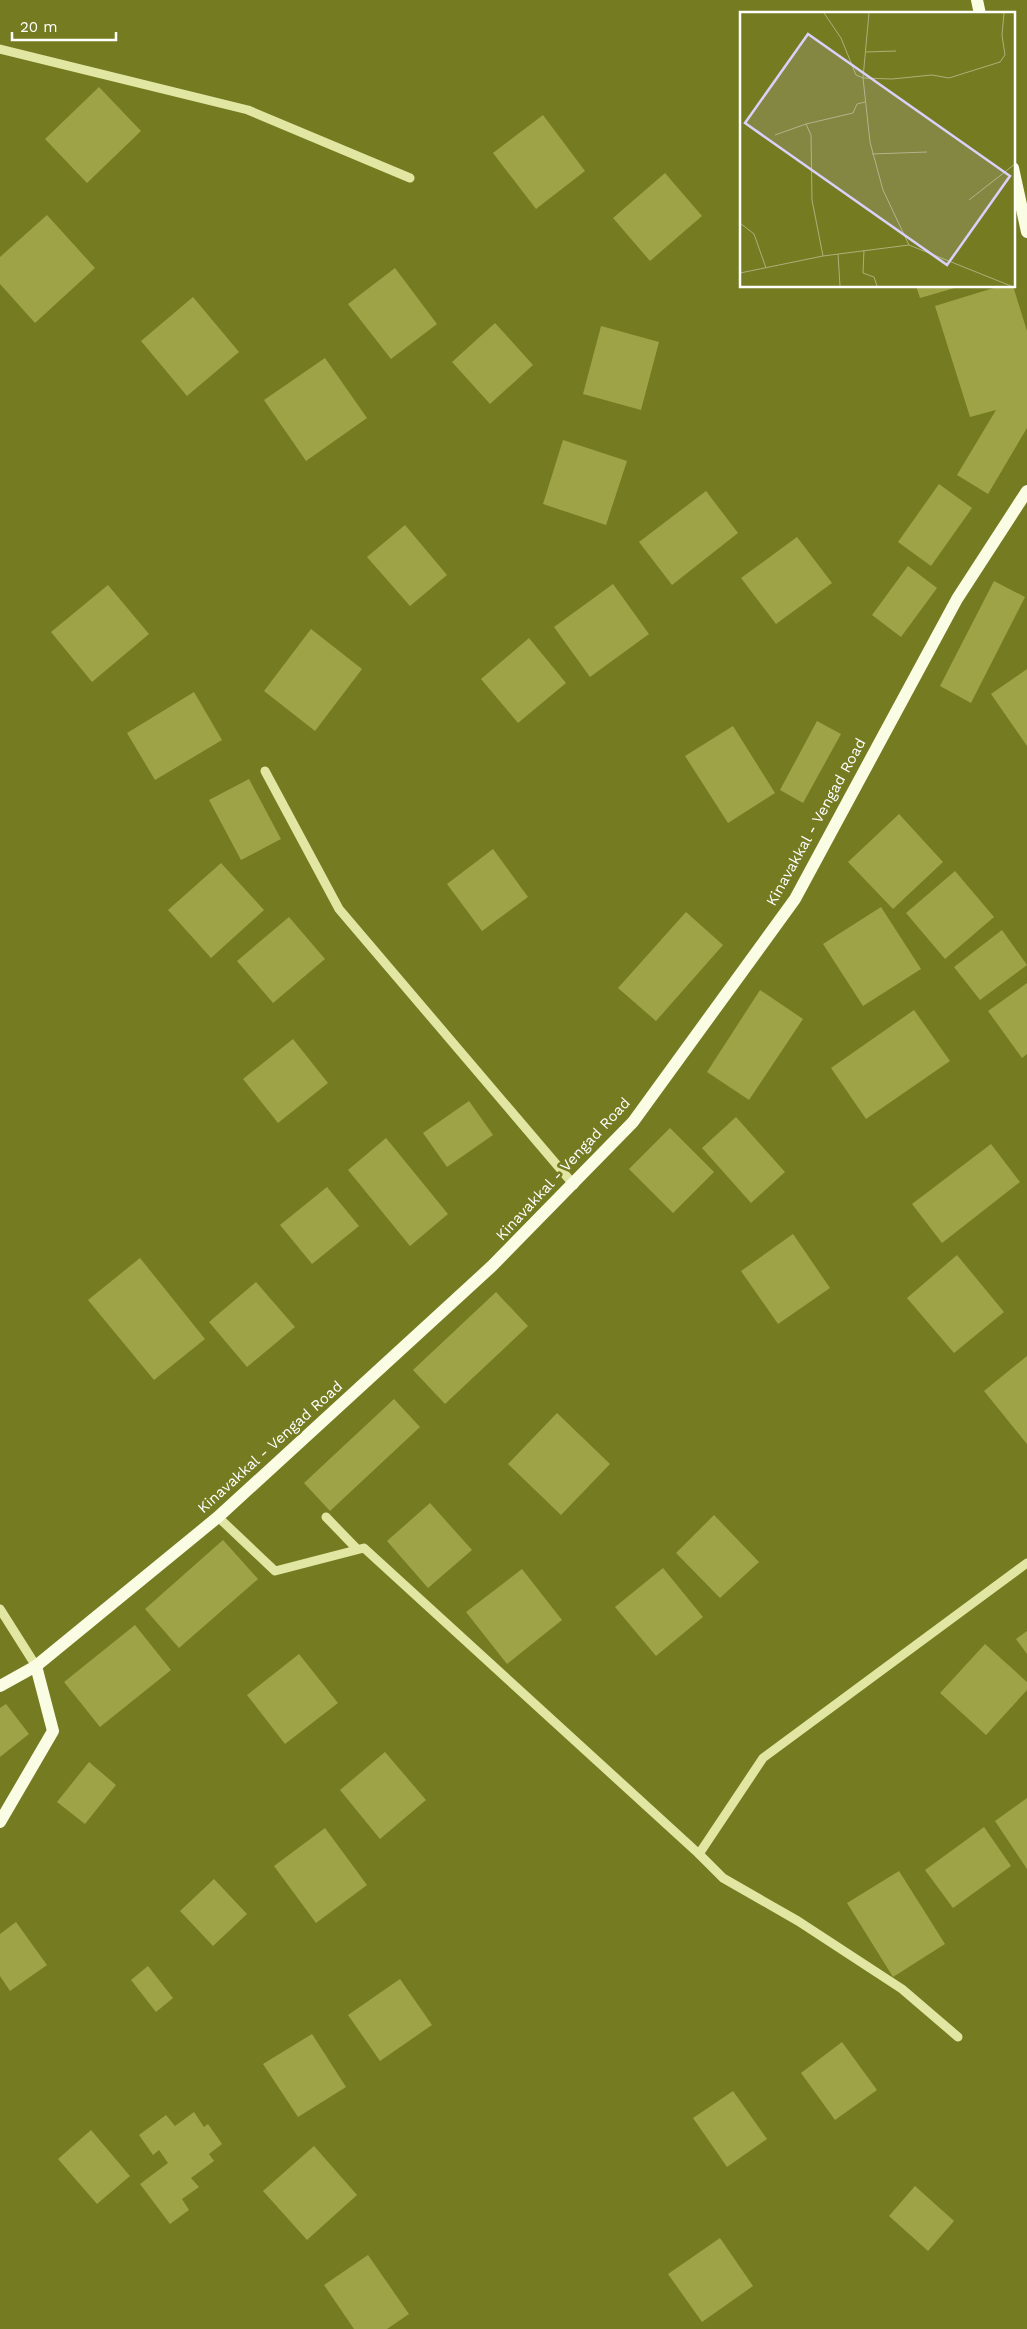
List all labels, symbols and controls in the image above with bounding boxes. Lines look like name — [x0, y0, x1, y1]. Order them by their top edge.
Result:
scale bar — [12, 10, 116, 42]
inset map — [740, 12, 1014, 288]
text: 20 m — [20, 18, 58, 36]
street label: Kinavakkal - Vengad Road — [762, 735, 870, 909]
street label: Kinavakkal - Vengad Road — [492, 1094, 634, 1244]
street label: Kinavakkal - Vengad Road — [194, 1377, 346, 1517]

